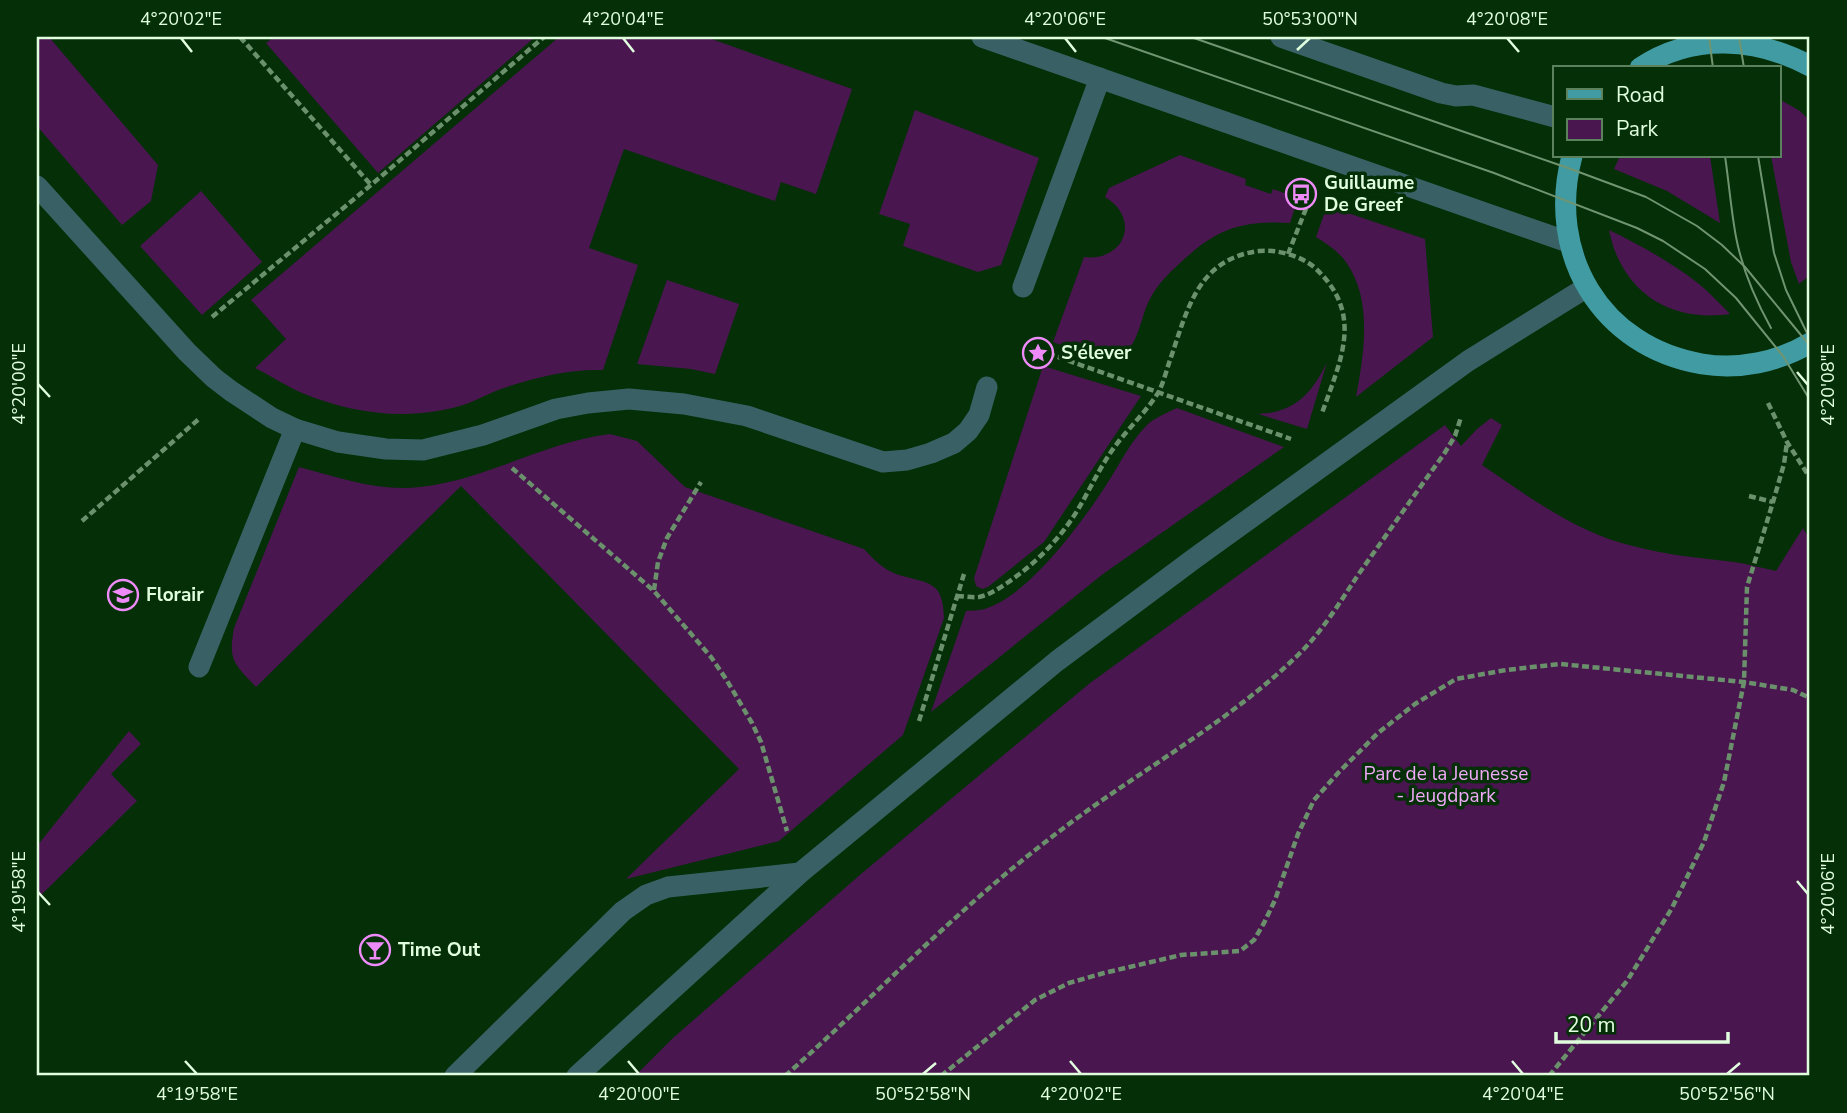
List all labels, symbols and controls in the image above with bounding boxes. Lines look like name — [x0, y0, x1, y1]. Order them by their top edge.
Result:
text: 4°20'02"E — [140, 7, 222, 31]
text: 4°20'04"E — [582, 7, 664, 31]
text: 4°20'06"E — [1024, 7, 1106, 31]
text: 50°53'00"N — [1262, 7, 1358, 31]
text: 4°20'08"E — [1466, 7, 1548, 31]
legend — [1553, 66, 1780, 158]
text: Road — [1616, 81, 1665, 109]
text: Park — [1616, 115, 1658, 143]
place label: Guillaume De Greef — [1324, 170, 1414, 218]
bus stop icon: Guillaume De Greef — [1284, 177, 1318, 211]
place icon: S'élever — [1021, 336, 1055, 370]
place label: S'élever — [1061, 340, 1132, 366]
text: 4°20'00"E — [7, 343, 31, 425]
text: 4°20'08"E — [1816, 344, 1840, 426]
school or university icon: Florair — [106, 578, 140, 612]
place label: Florair — [146, 582, 204, 608]
park label: Parc de la Jeunesse - Jeugdpark — [1364, 761, 1528, 809]
text: 4°19'58"E — [7, 851, 31, 933]
text: 4°20'06"E — [1816, 853, 1840, 935]
bar icon: Time Out — [358, 933, 392, 967]
place label: Time Out — [398, 937, 481, 963]
scale bar — [1556, 1001, 1728, 1045]
text: 20 m — [1567, 1011, 1616, 1039]
text: 4°19'58"E — [156, 1082, 238, 1106]
text: 4°20'00"E — [598, 1082, 680, 1106]
text: 50°52'58"N — [875, 1082, 971, 1106]
text: 4°20'02"E — [1040, 1082, 1122, 1106]
text: 4°20'04"E — [1482, 1082, 1564, 1106]
text: 50°52'56"N — [1679, 1082, 1775, 1106]

